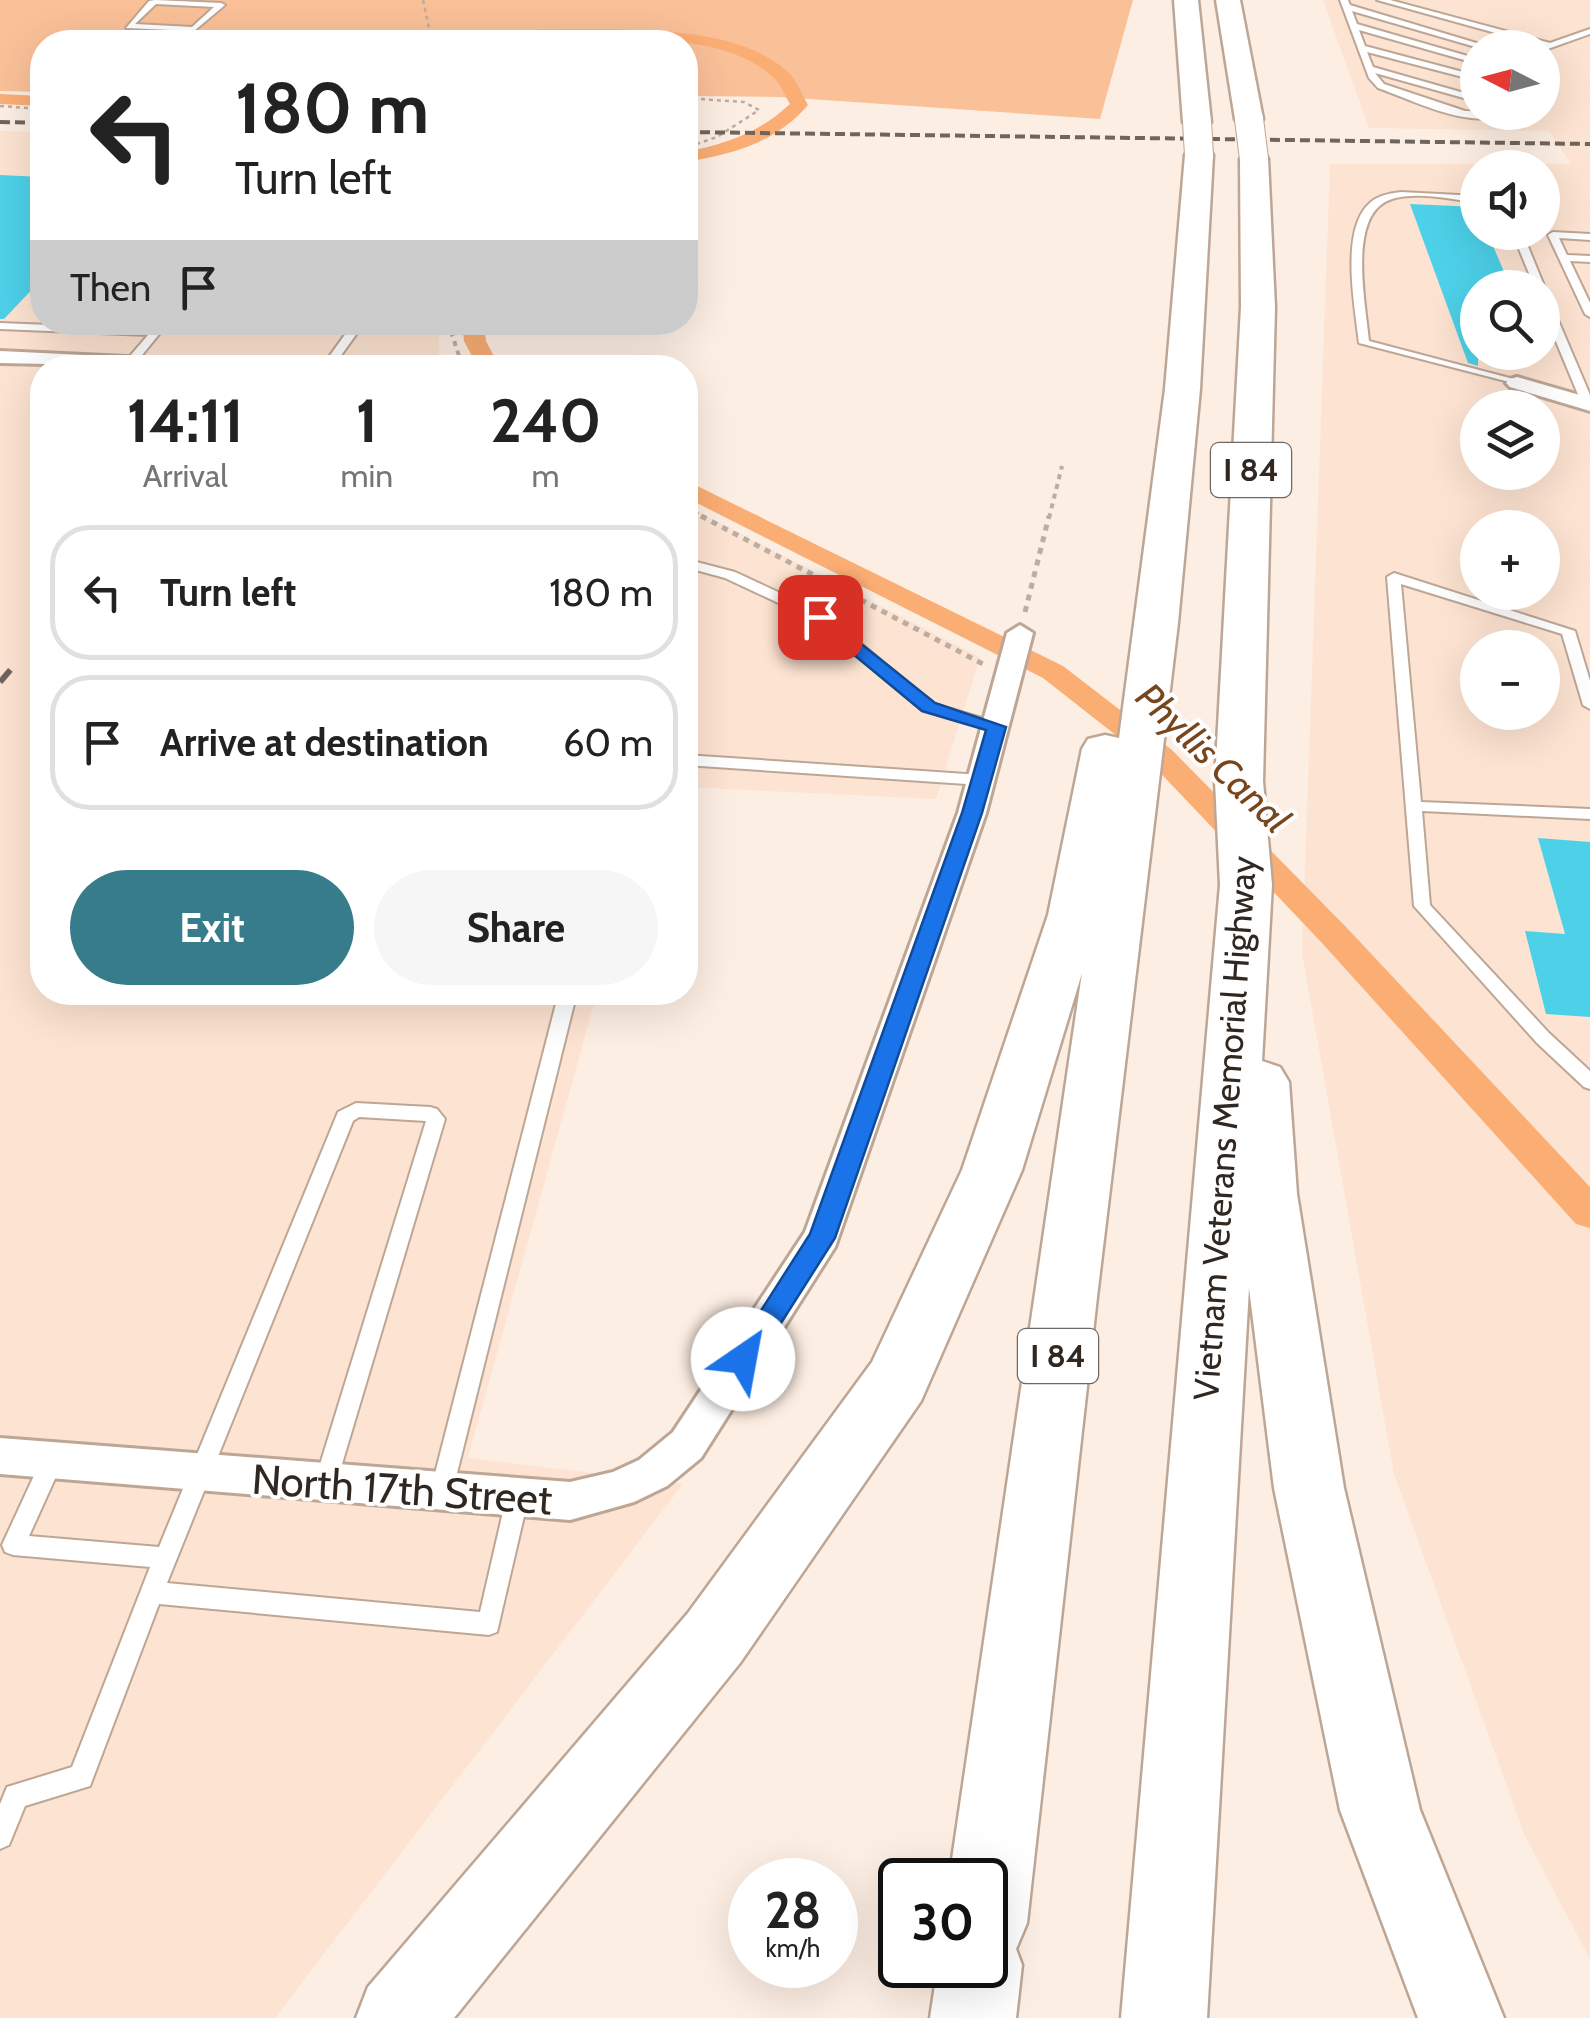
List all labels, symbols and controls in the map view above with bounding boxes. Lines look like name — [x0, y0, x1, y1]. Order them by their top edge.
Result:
north arrow — [1460, 30, 1560, 130]
map controls — [1460, 30, 1560, 730]
text: 180 m — [235, 65, 429, 151]
icon: left — [70, 70, 200, 200]
button: sound — [1460, 150, 1560, 250]
text: Turn left — [235, 151, 392, 205]
icon: arrive — [171, 260, 226, 315]
text: Then — [70, 264, 151, 311]
button: search — [1460, 270, 1560, 370]
text: 14:11 — [127, 384, 244, 457]
text: 1 — [356, 384, 378, 457]
text: 240 — [490, 384, 601, 457]
button: layers — [1460, 390, 1560, 490]
road number: I 84 — [1211, 443, 1291, 497]
text: Arrival — [143, 456, 228, 495]
text: min — [340, 456, 393, 495]
text: m — [532, 456, 560, 495]
button: + — [1460, 510, 1560, 610]
icon: left — [75, 565, 130, 620]
text: Turn left — [160, 569, 296, 616]
text: 180 m — [549, 569, 653, 616]
pin — [778, 575, 863, 660]
icon: arrive — [793, 590, 848, 645]
button: − — [1460, 630, 1560, 730]
water label: Phyllis Canal — [1127, 673, 1300, 843]
icon: arrive — [75, 715, 130, 770]
text: Arrive at destination — [160, 719, 489, 766]
text: 60 m — [563, 719, 653, 766]
street label: Vietnam Veterans Memorial Highway — [1184, 854, 1265, 1402]
button: Exit — [70, 870, 354, 985]
button: Share — [374, 870, 658, 985]
position arrow — [691, 1307, 795, 1411]
road number: I 84 — [1018, 1329, 1098, 1383]
street label: North 17th Street — [250, 1453, 554, 1525]
speed limit sign: 30 — [878, 1858, 1008, 1988]
text: 28 — [765, 1880, 821, 1941]
text: km/h — [766, 1933, 820, 1963]

